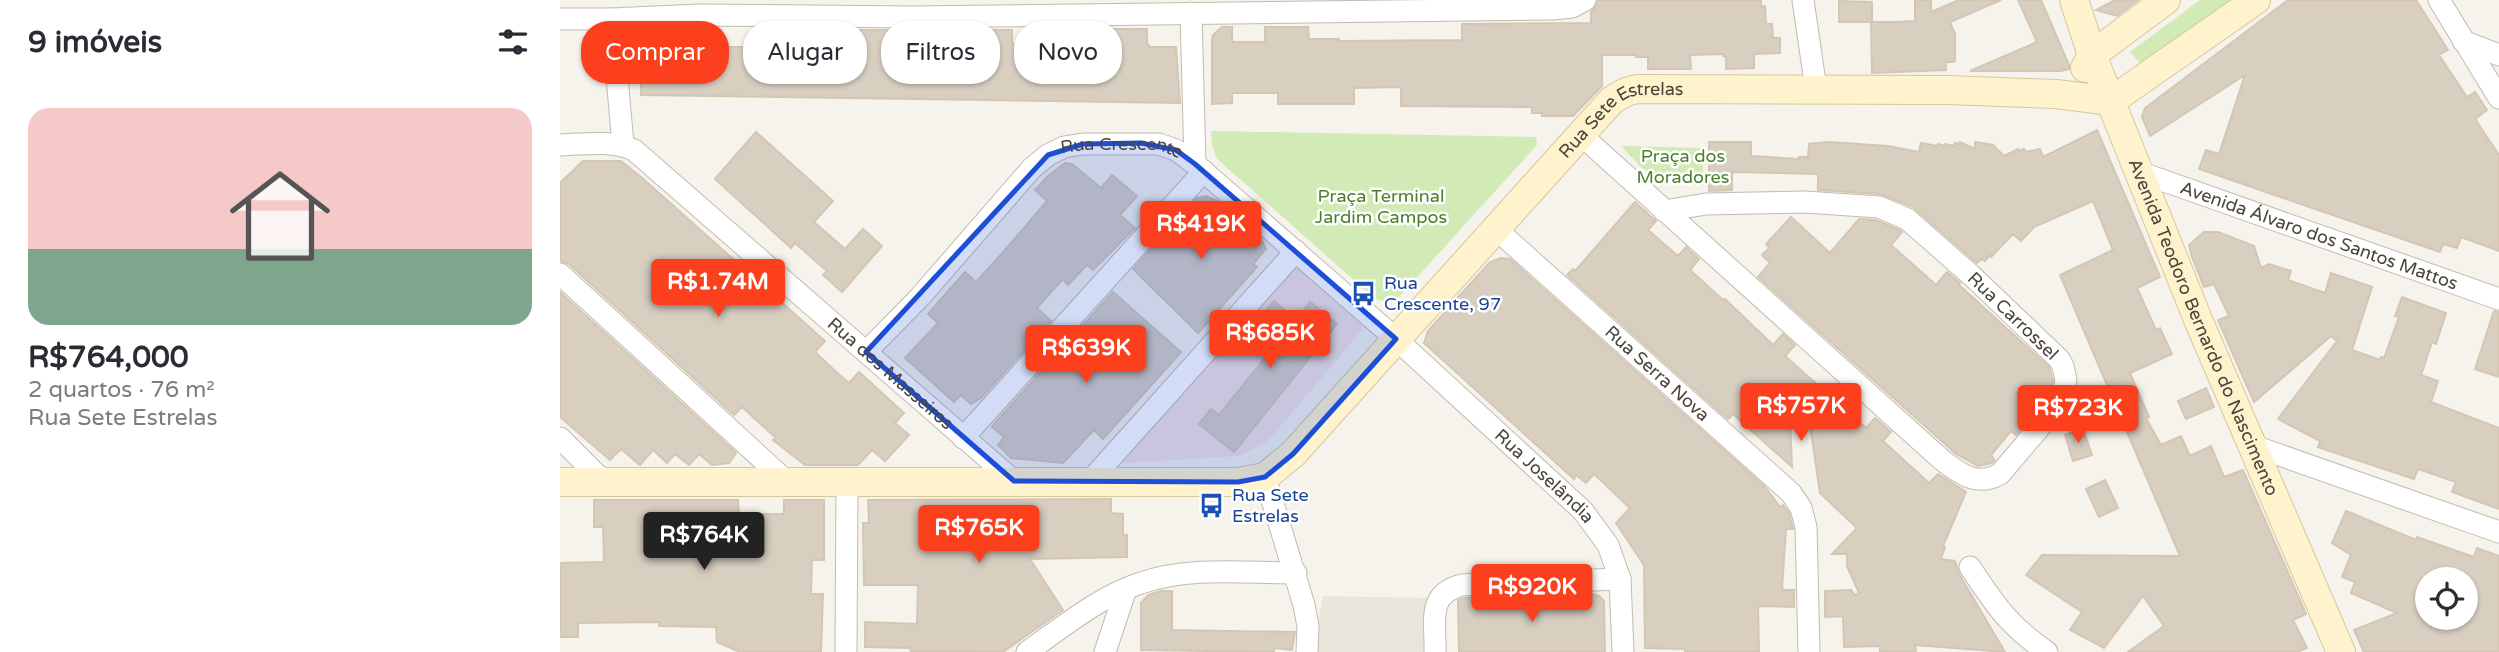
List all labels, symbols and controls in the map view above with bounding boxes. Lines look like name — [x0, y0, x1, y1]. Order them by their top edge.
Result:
chip: Comprar — [581, 21, 729, 84]
chip: Alugar — [743, 21, 867, 84]
chip: Filtros — [881, 21, 1000, 84]
chip: Novo — [1014, 21, 1122, 84]
icon: filters — [494, 23, 532, 61]
text: 9 imóveis — [28, 24, 162, 61]
street label: Rua Sete Estrelas — [1554, 78, 1684, 163]
street label: Rua Crescente — [1059, 133, 1188, 163]
park label: Praça dos Moradores — [1637, 145, 1729, 188]
icon: home — [217, 153, 343, 279]
street label: Avenida Teodoro Bernardo do Nascimento — [2124, 155, 2283, 499]
street label: Avenida Álvaro dos Santos Mattos — [2177, 176, 2461, 295]
park label: Praça Terminal Jardim Campos — [1315, 185, 1447, 228]
pin: R$419K — [1144, 202, 1258, 261]
text: R$419K — [1156, 210, 1246, 238]
pin: R$1.74M — [653, 260, 783, 319]
street label: Rua Carrossel — [1963, 267, 2063, 365]
text: R$1.74M — [667, 268, 769, 296]
place label: Rua Crescente, 97 — [1384, 272, 1501, 315]
bus stop icon: Rua Crescente, 97 — [1350, 279, 1378, 307]
pin: R$685K — [1213, 310, 1327, 370]
street label: Rua dos Masseiros — [823, 313, 958, 434]
text: R$685K — [1225, 319, 1315, 347]
street label: Rua Serra Nova — [1600, 321, 1714, 426]
pin: R$639K — [1029, 326, 1143, 385]
text: R$639K — [1041, 334, 1131, 362]
text: R$764,000 — [28, 339, 189, 376]
text: 2 quartos · 76 m² — [28, 376, 215, 404]
pin: R$757K — [1744, 384, 1858, 443]
pin: R$723K — [2021, 386, 2135, 445]
text: R$757K — [1756, 392, 1846, 420]
text: R$723K — [2033, 394, 2123, 422]
text: Rua Sete Estrelas — [28, 404, 218, 432]
street label: Rua Joselândia — [1490, 424, 1599, 527]
place label: Rua Sete Estrelas — [1232, 484, 1309, 527]
bus stop icon: Rua Sete Estrelas — [1198, 491, 1226, 519]
pin: R$765K — [922, 505, 1036, 565]
pin: R$764K — [647, 512, 761, 572]
text: R$765K — [934, 514, 1024, 542]
text: R$764K — [659, 521, 749, 549]
pin: R$920K — [1475, 564, 1589, 624]
map controls — [2415, 567, 2478, 630]
button: locate — [2415, 567, 2478, 630]
text: R$920K — [1487, 573, 1577, 601]

